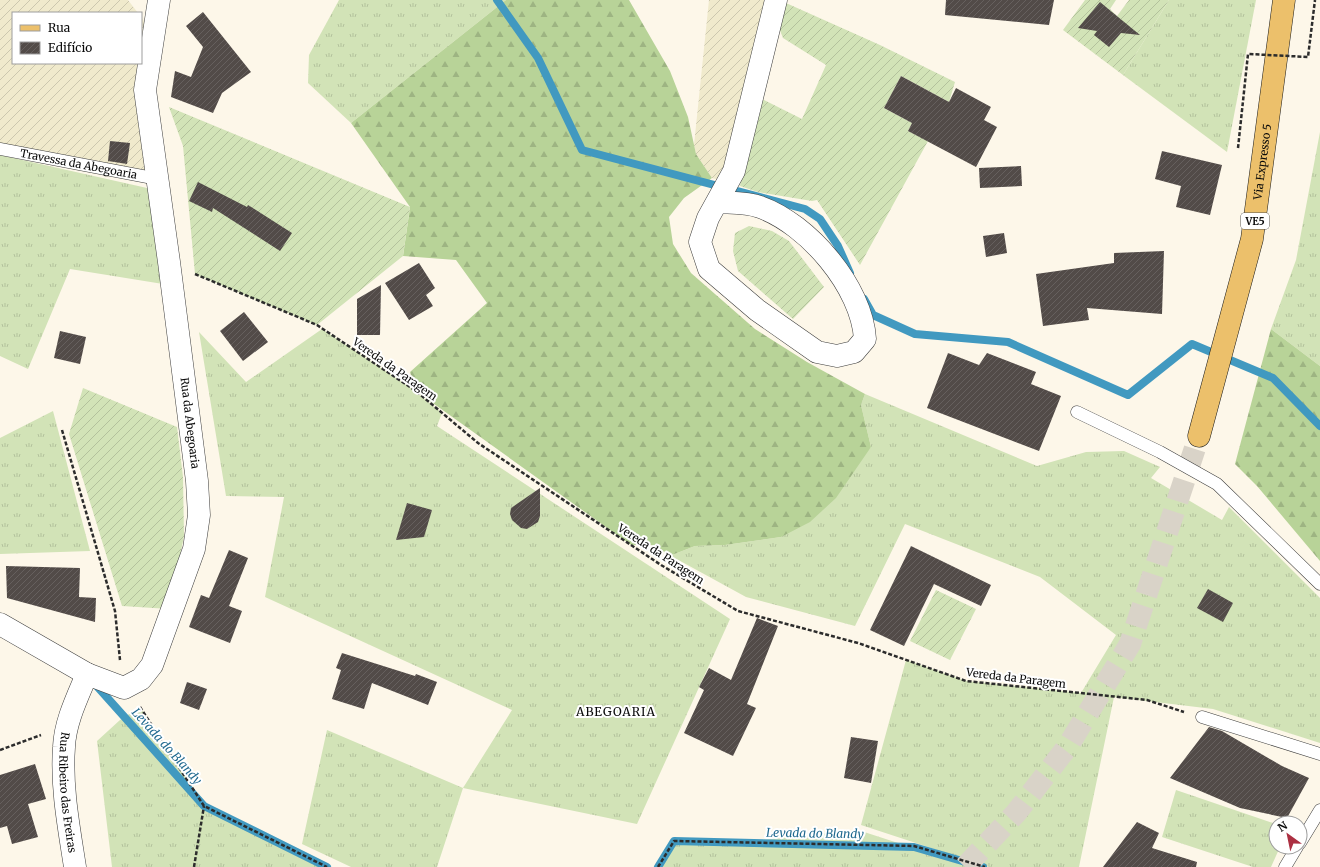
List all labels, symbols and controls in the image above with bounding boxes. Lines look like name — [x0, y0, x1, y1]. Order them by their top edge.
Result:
legend — [12, 12, 142, 64]
text: Rua — [48, 20, 71, 35]
text: Edifício — [48, 40, 92, 55]
street label: Via Expresso 5 — [1250, 123, 1274, 202]
street label: Travessa da Abegoaria — [19, 146, 138, 182]
road number: VE5 — [1241, 213, 1269, 229]
street label: Vereda da Paragem — [349, 334, 440, 404]
street label: Rua da Abegoaria — [177, 377, 203, 470]
street label: Vereda da Paragem — [614, 520, 707, 587]
street label: Vereda da Paragem — [964, 665, 1067, 691]
district label: ABEGOARIA — [575, 704, 656, 719]
water label: Levada do Blandy — [129, 705, 206, 788]
street label: Rua Ribeiro das Freiras — [56, 731, 80, 854]
north arrow — [1268, 815, 1308, 855]
text: N — [1275, 818, 1290, 835]
water label: Levada do Blandy — [766, 825, 864, 841]

